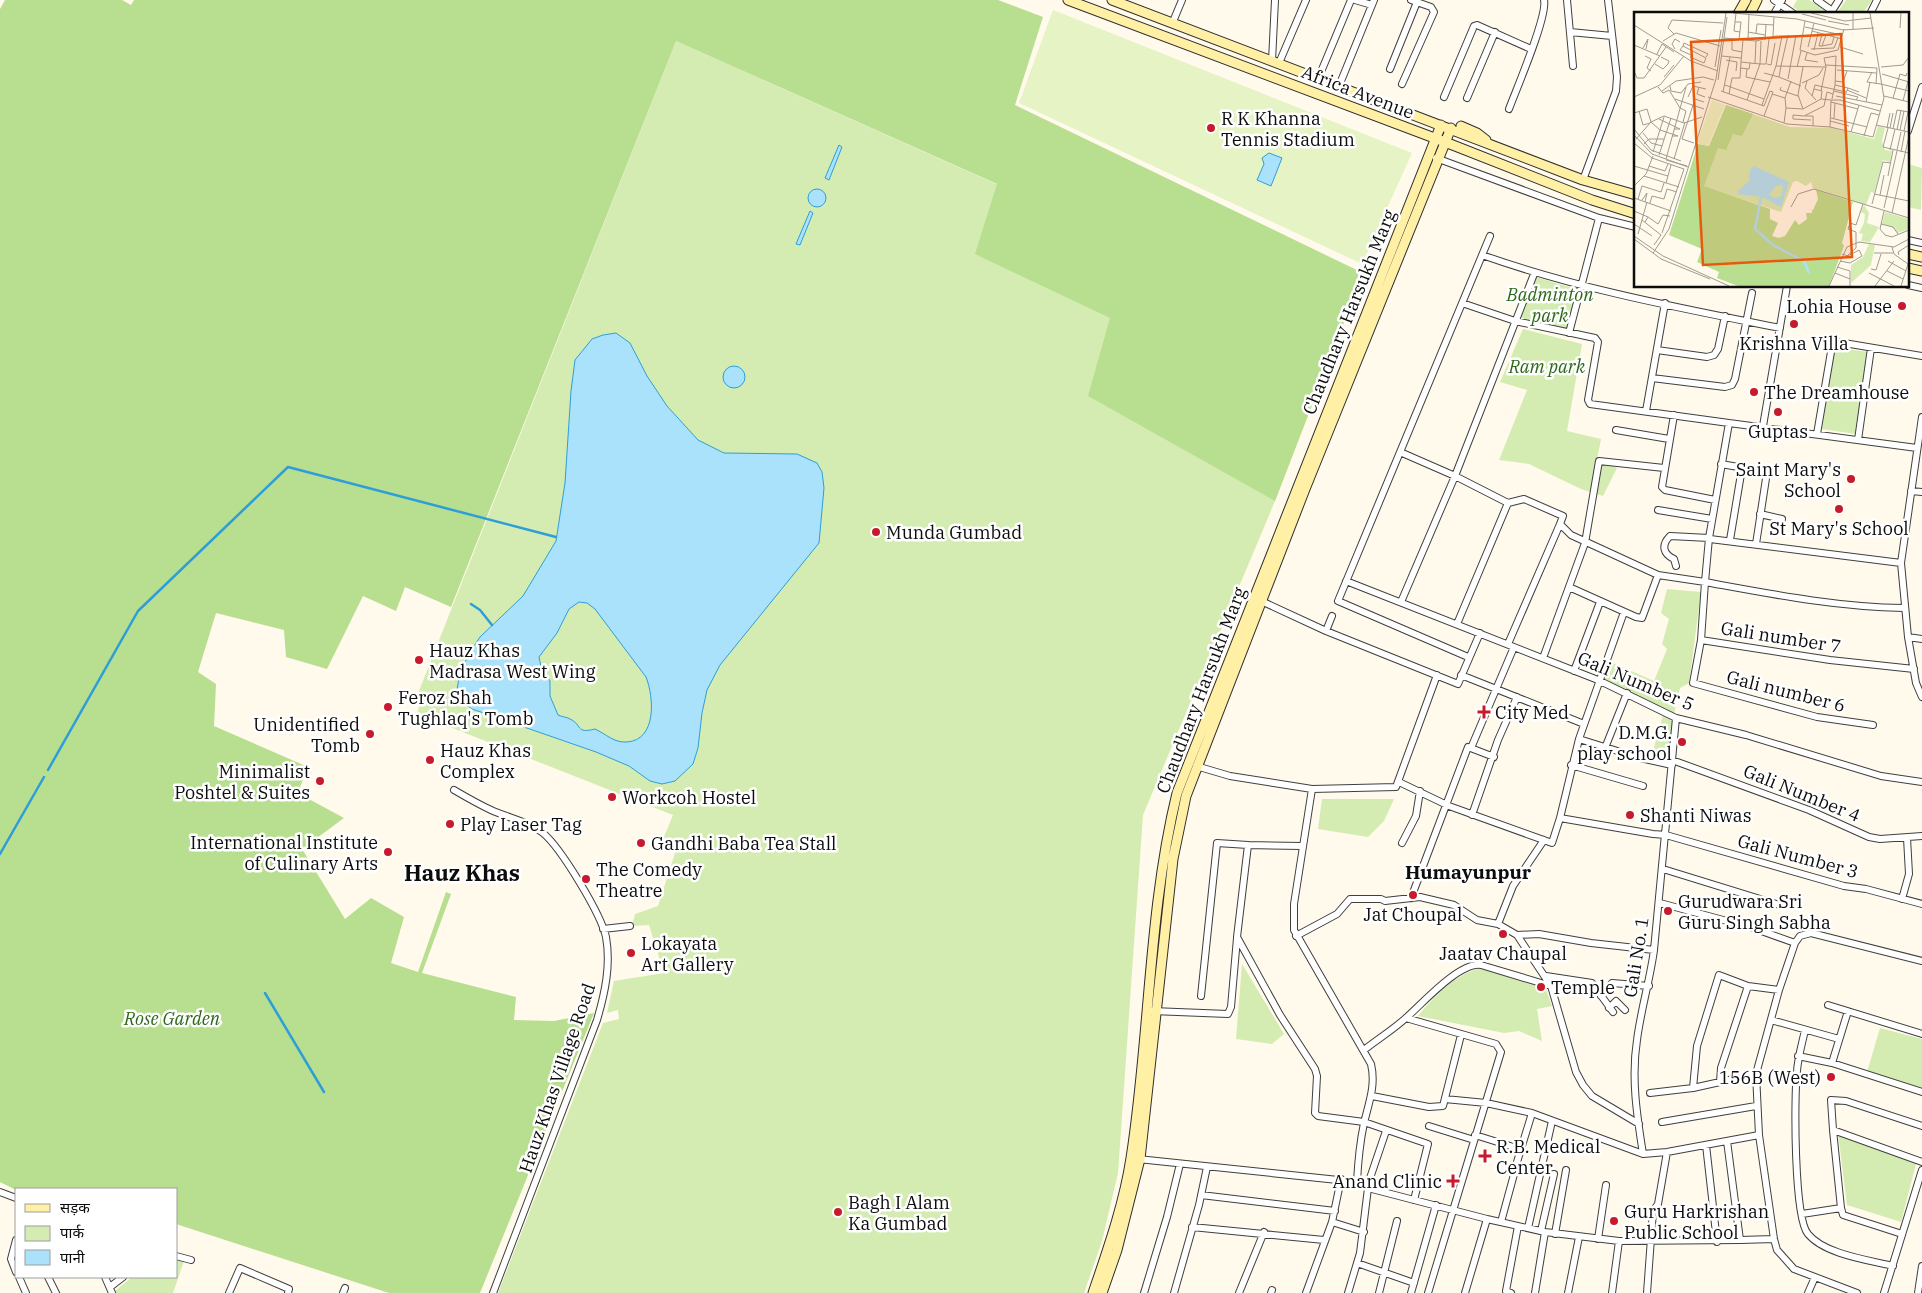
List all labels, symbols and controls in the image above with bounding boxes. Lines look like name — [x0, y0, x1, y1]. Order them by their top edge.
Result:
inset map — [1634, 12, 1910, 288]
street label: Africa Avenue — [1298, 60, 1418, 124]
place label: R K Khanna Tennis Stadium — [1221, 107, 1355, 151]
marker: R K Khanna Tennis Stadium — [1205, 122, 1217, 134]
street label: Chaudhary Harsukh Marg — [1297, 206, 1401, 418]
park label: Badminton park — [1506, 283, 1594, 327]
place label: Lohia House — [1786, 295, 1892, 318]
marker: Lohia House — [1896, 300, 1908, 312]
marker: Krishna Villa — [1788, 318, 1800, 330]
place label: Krishna Villa — [1739, 332, 1849, 355]
park label: Ram park — [1508, 355, 1586, 378]
place label: The Dreamhouse — [1764, 381, 1909, 404]
marker: The Dreamhouse — [1748, 386, 1760, 398]
marker: Guptas — [1772, 406, 1784, 418]
place label: Guptas — [1748, 420, 1808, 443]
place label: Saint Mary's School — [1736, 458, 1841, 502]
marker: Saint Mary's School — [1845, 473, 1857, 485]
marker: St Mary's School — [1833, 503, 1845, 515]
place label: St Mary's School — [1769, 517, 1909, 540]
place label: Munda Gumbad — [886, 521, 1022, 544]
marker: Munda Gumbad — [870, 526, 882, 538]
street label: Chaudhary Harsukh Marg — [1151, 583, 1251, 796]
street label: Gali number 7 — [1719, 616, 1843, 658]
place label: Hauz Khas Madrasa West Wing — [429, 639, 596, 683]
street label: Gali Number 5 — [1574, 646, 1698, 716]
marker: Hauz Khas Madrasa West Wing — [413, 654, 425, 666]
street label: Gali number 6 — [1724, 665, 1848, 717]
place label: Feroz Shah Tughlaq's Tomb — [398, 686, 533, 730]
marker: Feroz Shah Tughlaq's Tomb — [382, 701, 394, 713]
place label: City Med — [1495, 701, 1569, 724]
marker: City Med — [1477, 705, 1491, 719]
place label: Unidentified Tomb — [253, 713, 360, 757]
place label: D.M.G. play school — [1577, 721, 1672, 765]
marker: Unidentified Tomb — [364, 728, 376, 740]
marker: D.M.G. play school — [1676, 736, 1688, 748]
place label: Hauz Khas Complex — [440, 739, 531, 783]
marker: Hauz Khas Complex — [424, 754, 436, 766]
street label: Gali Number 4 — [1740, 759, 1864, 827]
place label: Minimalist Poshtel & Suites — [174, 760, 310, 804]
marker: Minimalist Poshtel & Suites — [314, 775, 326, 787]
place label: Workcoh Hostel — [622, 786, 756, 809]
marker: Workcoh Hostel — [606, 791, 618, 803]
place label: Shanti Niwas — [1640, 804, 1751, 827]
marker: Shanti Niwas — [1624, 809, 1636, 821]
place label: Play Laser Tag — [460, 813, 582, 836]
marker: Play Laser Tag — [444, 818, 456, 830]
street label: Gali Number 3 — [1735, 829, 1861, 883]
place label: International Institute of Culinary Arts — [190, 831, 378, 875]
place label: Gandhi Baba Tea Stall — [651, 832, 837, 855]
marker: Gandhi Baba Tea Stall — [635, 837, 647, 849]
marker: International Institute of Culinary Arts — [382, 846, 394, 858]
district label: Hauz Khas — [404, 858, 520, 887]
place label: The Comedy Theatre — [596, 858, 702, 902]
district label: Humayunpur — [1405, 860, 1532, 884]
marker: The Comedy Theatre — [580, 873, 592, 885]
marker: Jat Choupal — [1407, 889, 1419, 901]
place label: Gurudwara Sri Guru Singh Sabha — [1678, 890, 1831, 934]
place label: Jat Choupal — [1364, 903, 1462, 926]
marker: Gurudwara Sri Guru Singh Sabha — [1662, 905, 1674, 917]
street label: Gali No. 1 — [1618, 915, 1654, 999]
marker: Jaatav Chaupal — [1497, 928, 1509, 940]
place label: Lokayata Art Gallery — [641, 932, 734, 976]
place label: Jaatav Chaupal — [1439, 942, 1567, 965]
marker: Lokayata Art Gallery — [625, 947, 637, 959]
place label: Temple — [1551, 976, 1615, 999]
street label: Hauz Khas Village Road — [514, 980, 600, 1176]
marker: Temple — [1535, 981, 1547, 993]
park label: Rose Garden — [123, 1007, 221, 1030]
place label: 156B (West) — [1719, 1066, 1821, 1089]
marker: 156B (West) — [1825, 1071, 1837, 1083]
place label: R.B. Medical Center — [1496, 1135, 1600, 1179]
marker: R.B. Medical Center — [1478, 1149, 1492, 1163]
place label: Anand Clinic — [1332, 1170, 1442, 1193]
marker: Anand Clinic — [1446, 1174, 1460, 1188]
legend — [15, 1188, 178, 1278]
place label: Bagh I Alam Ka Gumbad — [848, 1191, 950, 1235]
text: सड़क — [60, 1198, 90, 1217]
place label: Guru Harkrishan Public School — [1624, 1200, 1769, 1244]
marker: Bagh I Alam Ka Gumbad — [832, 1206, 844, 1218]
marker: Guru Harkrishan Public School — [1608, 1215, 1620, 1227]
text: पार्क — [60, 1223, 84, 1242]
text: पानी — [60, 1248, 86, 1267]

